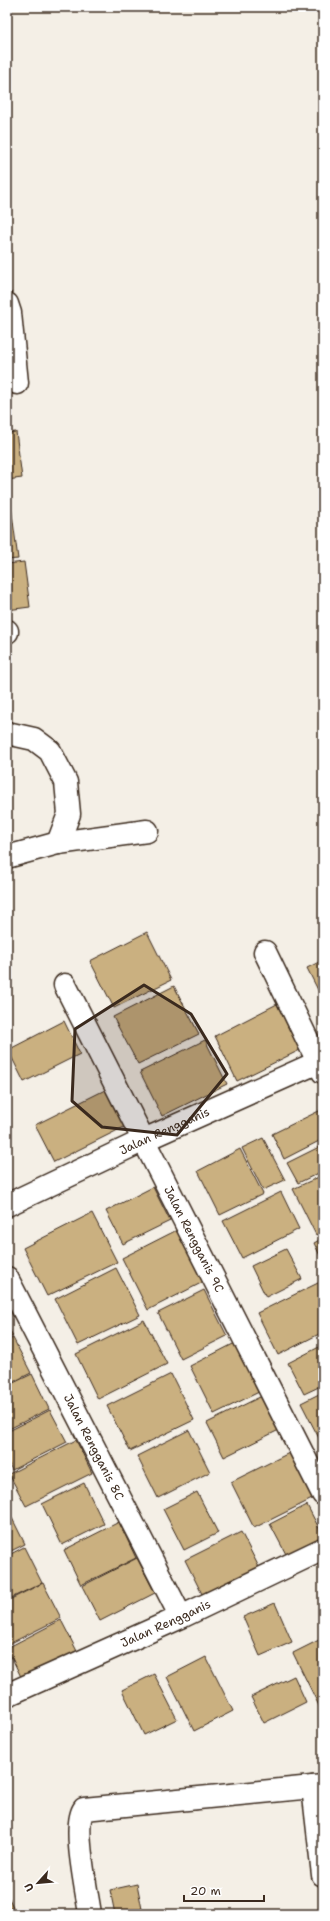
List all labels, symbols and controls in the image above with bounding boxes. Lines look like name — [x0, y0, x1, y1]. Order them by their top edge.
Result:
street label: Jalan Rengganis — [117, 1104, 212, 1159]
street label: Jalan Rengganis 9C — [160, 1183, 227, 1295]
street label: Jalan Rengganis 8C — [60, 1391, 128, 1503]
street label: Jalan Rengganis — [118, 1596, 213, 1651]
north arrow — [18, 1863, 58, 1903]
scale bar — [184, 1877, 264, 1903]
text: U — [21, 1881, 38, 1894]
text: 20 m — [190, 1883, 221, 1899]

